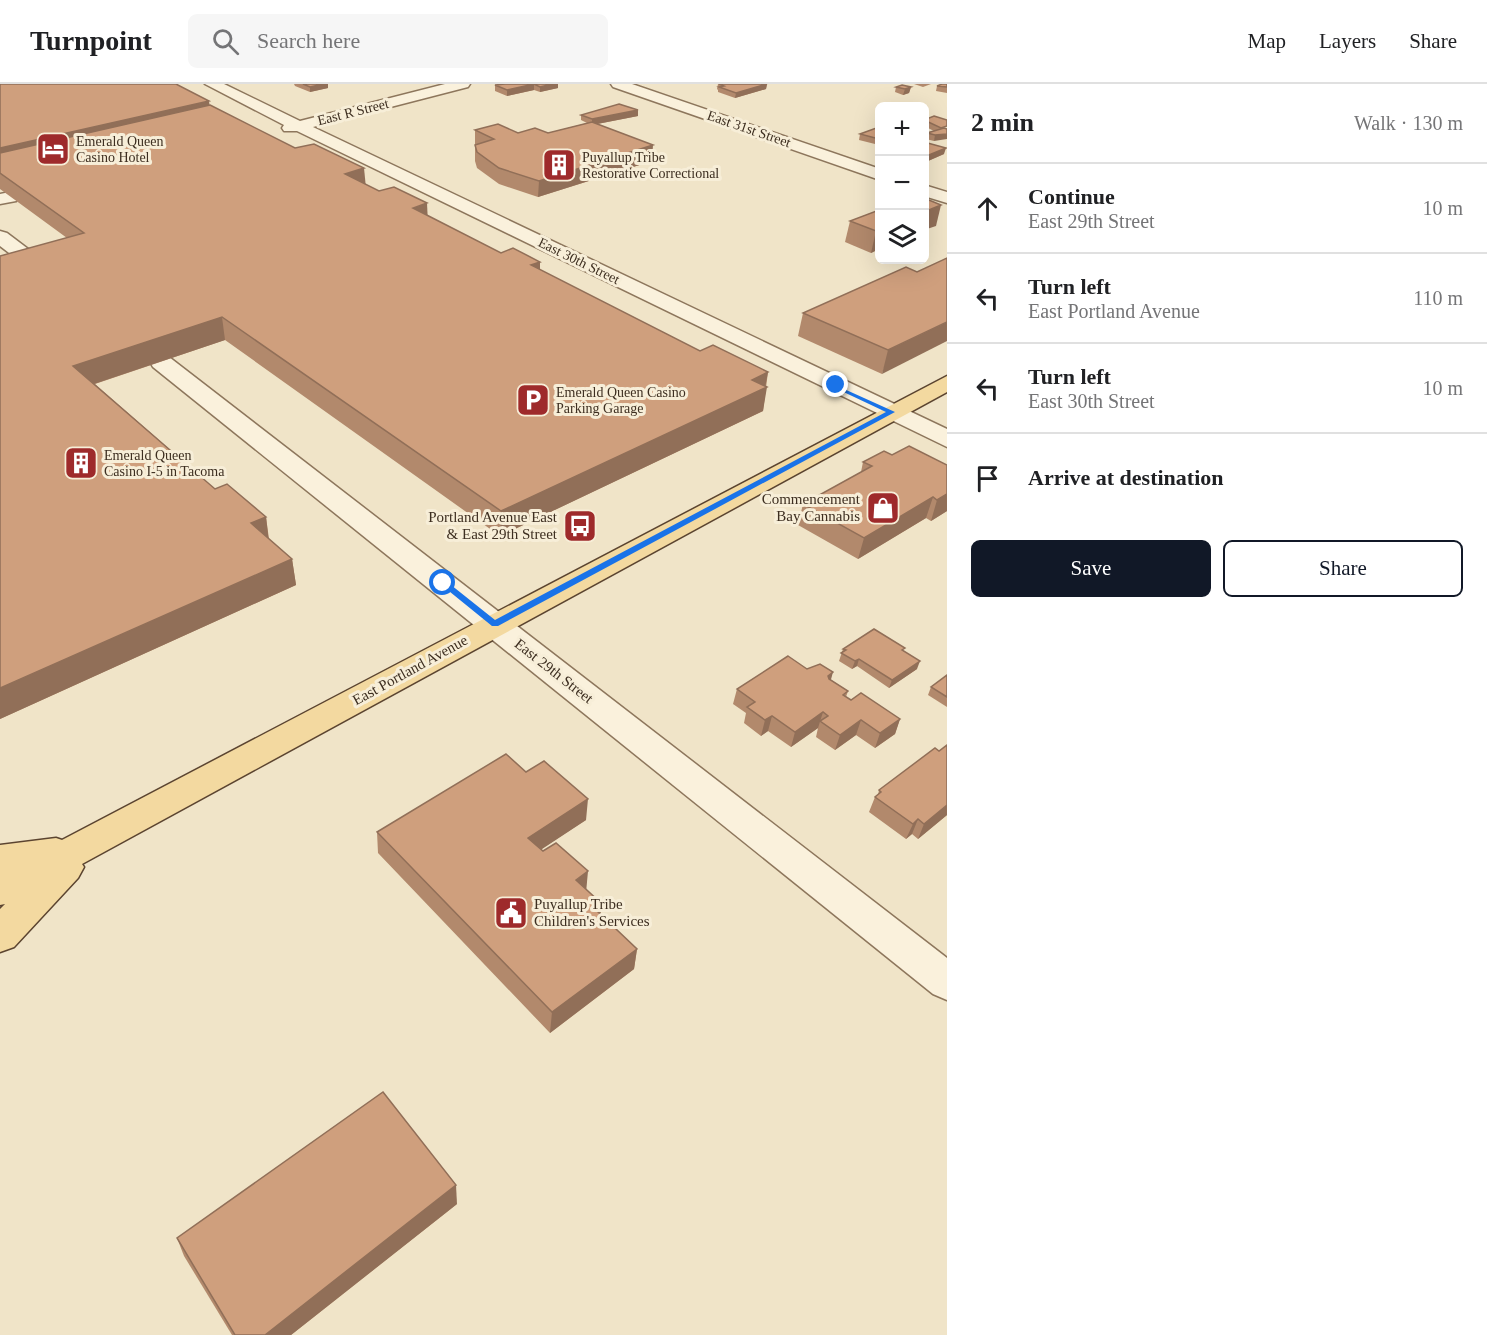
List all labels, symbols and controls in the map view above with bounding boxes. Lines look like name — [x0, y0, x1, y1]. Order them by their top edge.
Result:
search box — [188, 14, 608, 68]
text: Turnpoint — [30, 25, 152, 56]
icon: search — [209, 25, 242, 58]
text: Search here — [257, 28, 360, 53]
text: Map — [1248, 29, 1286, 53]
text: Layers — [1319, 29, 1376, 53]
text: Share — [1409, 29, 1457, 53]
street label: East R Street — [316, 96, 390, 128]
map controls — [875, 102, 929, 264]
button: + — [875, 102, 929, 156]
street label: East 31st Street — [705, 108, 793, 150]
text: 2 min — [971, 108, 1034, 137]
text: Walk · 130 m — [1354, 112, 1463, 134]
hotel icon: Emerald Queen Casino Hotel — [35, 131, 71, 167]
place label: Emerald Queen Casino Hotel — [76, 134, 163, 165]
building icon: Puyallup Tribe Restorative Correctional — [541, 147, 577, 183]
place label: Puyallup Tribe Restorative Correctional — [582, 150, 719, 181]
button: − — [875, 156, 929, 210]
text: Continue — [1028, 184, 1115, 209]
icon: ahead — [971, 192, 1004, 225]
text: 10 m — [1422, 197, 1463, 219]
button: layers — [875, 210, 929, 264]
text: East 29th Street — [1028, 210, 1155, 232]
street label: East 30th Street — [536, 235, 622, 287]
text: Turn left — [1028, 274, 1111, 299]
icon: left — [971, 282, 1004, 315]
text: 110 m — [1413, 287, 1463, 309]
text: East Portland Avenue — [1028, 300, 1200, 322]
text: Turn left — [1028, 364, 1111, 389]
route end — [822, 371, 848, 397]
icon: left — [971, 372, 1004, 405]
text: 10 m — [1422, 377, 1463, 399]
parking icon: Emerald Queen Casino Parking Garage — [515, 382, 551, 418]
place label: Emerald Queen Casino Parking Garage — [556, 385, 686, 416]
text: East 30th Street — [1028, 390, 1155, 412]
building icon: Emerald Queen Casino I-5 in Tacoma — [63, 445, 99, 481]
place label: Emerald Queen Casino I-5 in Tacoma — [104, 448, 225, 479]
icon: arrive — [971, 462, 1004, 495]
text: Arrive at destination — [1028, 465, 1224, 490]
shop icon: Commencement Bay Cannabis — [865, 490, 901, 526]
place label: Commencement Bay Cannabis — [762, 491, 861, 524]
bus stop icon: Portland Avenue East & East 29th Street — [562, 508, 598, 544]
place label: Portland Avenue East & East 29th Street — [428, 509, 558, 542]
button: Save — [971, 540, 1211, 597]
button: Share — [1223, 540, 1463, 597]
route start — [429, 569, 455, 595]
street label: East Portland Avenue — [350, 632, 471, 708]
street label: East 29th Street — [512, 635, 597, 707]
public building icon: Puyallup Tribe Children's Services — [493, 895, 529, 931]
place label: Puyallup Tribe Children's Services — [534, 896, 650, 929]

